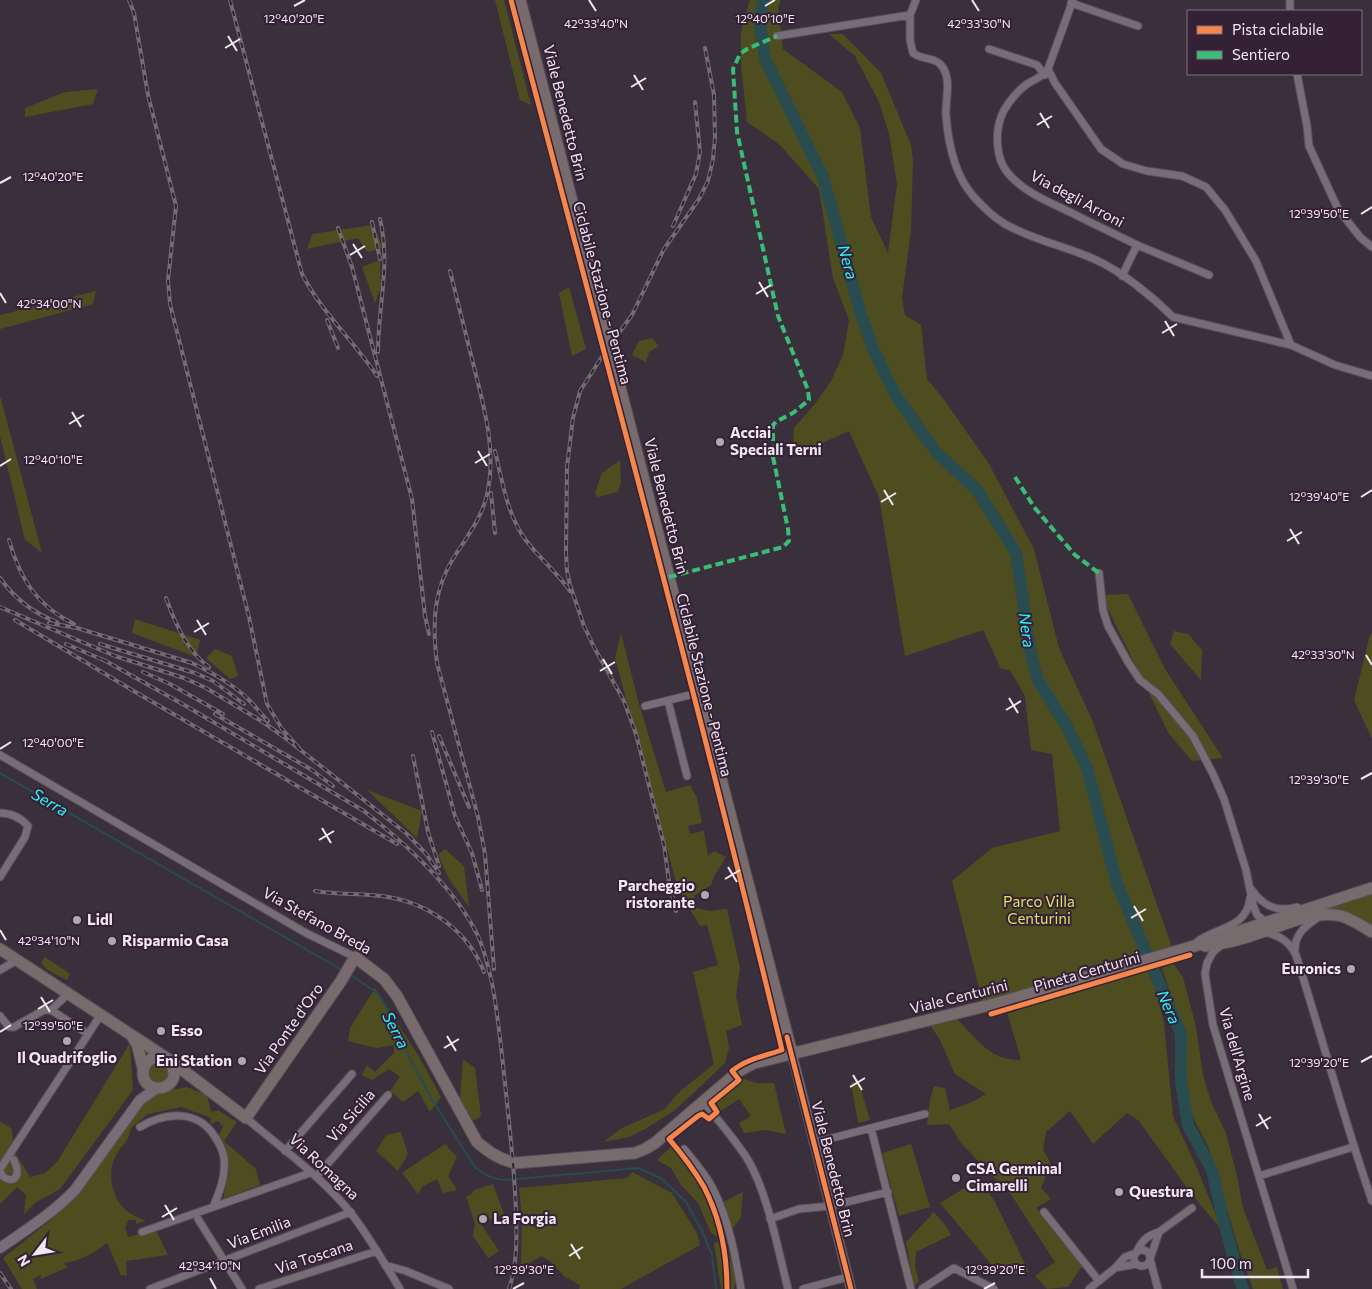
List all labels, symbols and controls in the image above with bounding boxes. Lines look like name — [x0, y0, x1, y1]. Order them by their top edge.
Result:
legend — [1187, 10, 1362, 75]
text: 12°40'20"E — [263, 11, 325, 25]
text: 12°40'10"E — [735, 11, 795, 25]
text: 42°33'40"N — [564, 16, 628, 30]
text: 42°33'30"N — [947, 16, 1011, 30]
text: Pista ciclabile — [1232, 20, 1324, 38]
street label: Viale Benedetto Brin — [540, 43, 592, 183]
text: Sentiero — [1232, 45, 1290, 63]
street label: Via degli Arroni — [1028, 166, 1127, 230]
text: 12°40'20"E — [22, 169, 84, 183]
street label: Ciclabile Stazione - Pentima — [570, 199, 636, 386]
text: 12°39'50"E — [1289, 206, 1349, 220]
water label: Nera — [835, 242, 862, 281]
text: 42°34'00"N — [16, 296, 82, 310]
place label: Acciai Speciali Terni — [730, 423, 822, 458]
street label: Viale Benedetto Brin — [641, 436, 693, 576]
marker: Acciai Speciali Terni — [714, 436, 726, 448]
text: 12°40'10"E — [23, 452, 83, 466]
text: 12°39'40"E — [1289, 489, 1349, 503]
street label: Ciclabile Stazione - Pentima — [673, 591, 737, 778]
water label: Nera — [1016, 611, 1039, 649]
text: 42°33'30"N — [1291, 647, 1355, 661]
text: 12°40'00"E — [22, 735, 84, 749]
text: 12°39'30"E — [1289, 772, 1349, 786]
water label: Serra — [29, 784, 72, 820]
place label: Parcheggio ristorante — [618, 876, 695, 911]
street label: Via Stefano Breda — [260, 883, 375, 957]
marker: Parcheggio ristorante — [699, 889, 711, 901]
park label: Parco Villa Centurini — [1003, 892, 1075, 927]
place label: Lidl — [87, 910, 113, 928]
marker: Lidl — [71, 914, 83, 926]
place label: Risparmio Casa — [122, 931, 229, 949]
text: 42°34'10"N — [18, 933, 80, 947]
marker: Risparmio Casa — [106, 935, 118, 947]
street label: Pineta Centurini — [1031, 947, 1142, 995]
place label: Euronics — [1281, 959, 1341, 977]
marker: Euronics — [1345, 963, 1357, 975]
street label: Viale Centurini — [908, 975, 1010, 1017]
street label: Via Ponte d'Oro — [250, 979, 326, 1077]
water label: Nera — [1154, 987, 1185, 1027]
street label: Via dell'Argine — [1216, 1005, 1260, 1102]
water label: Serra — [379, 1008, 414, 1051]
text: 12°39'50"E — [23, 1018, 83, 1032]
place label: Esso — [171, 1021, 203, 1039]
marker: Esso — [155, 1025, 167, 1037]
marker: Il Quadrifoglio — [61, 1035, 73, 1047]
place label: Il Quadrifoglio — [17, 1048, 117, 1066]
place label: Eni Station — [156, 1051, 232, 1069]
marker: Eni Station — [236, 1055, 248, 1067]
text: 12°39'20"E — [1289, 1055, 1349, 1069]
street label: Via Sicilia — [322, 1085, 378, 1146]
street label: Viale Benedetto Brin — [808, 1099, 860, 1239]
street label: Via Romagna — [286, 1129, 363, 1203]
place label: CSA Germinal Cimarelli — [966, 1159, 1062, 1194]
marker: CSA Germinal Cimarelli — [950, 1172, 962, 1184]
place label: Questura — [1129, 1182, 1193, 1200]
marker: Questura — [1113, 1186, 1125, 1198]
place label: La Forgia — [493, 1209, 557, 1227]
street label: Via Emilia — [224, 1212, 293, 1252]
marker: La Forgia — [477, 1213, 489, 1225]
north arrow — [10, 1229, 60, 1279]
street label: Via Toscana — [273, 1235, 355, 1277]
scale bar — [1202, 1246, 1308, 1278]
text: N — [13, 1252, 33, 1270]
text: 100 m — [1210, 1254, 1252, 1272]
text: 42°34'10"N — [179, 1258, 241, 1272]
text: 12°39'30"E — [494, 1262, 554, 1276]
text: 12°39'20"E — [965, 1262, 1025, 1276]

